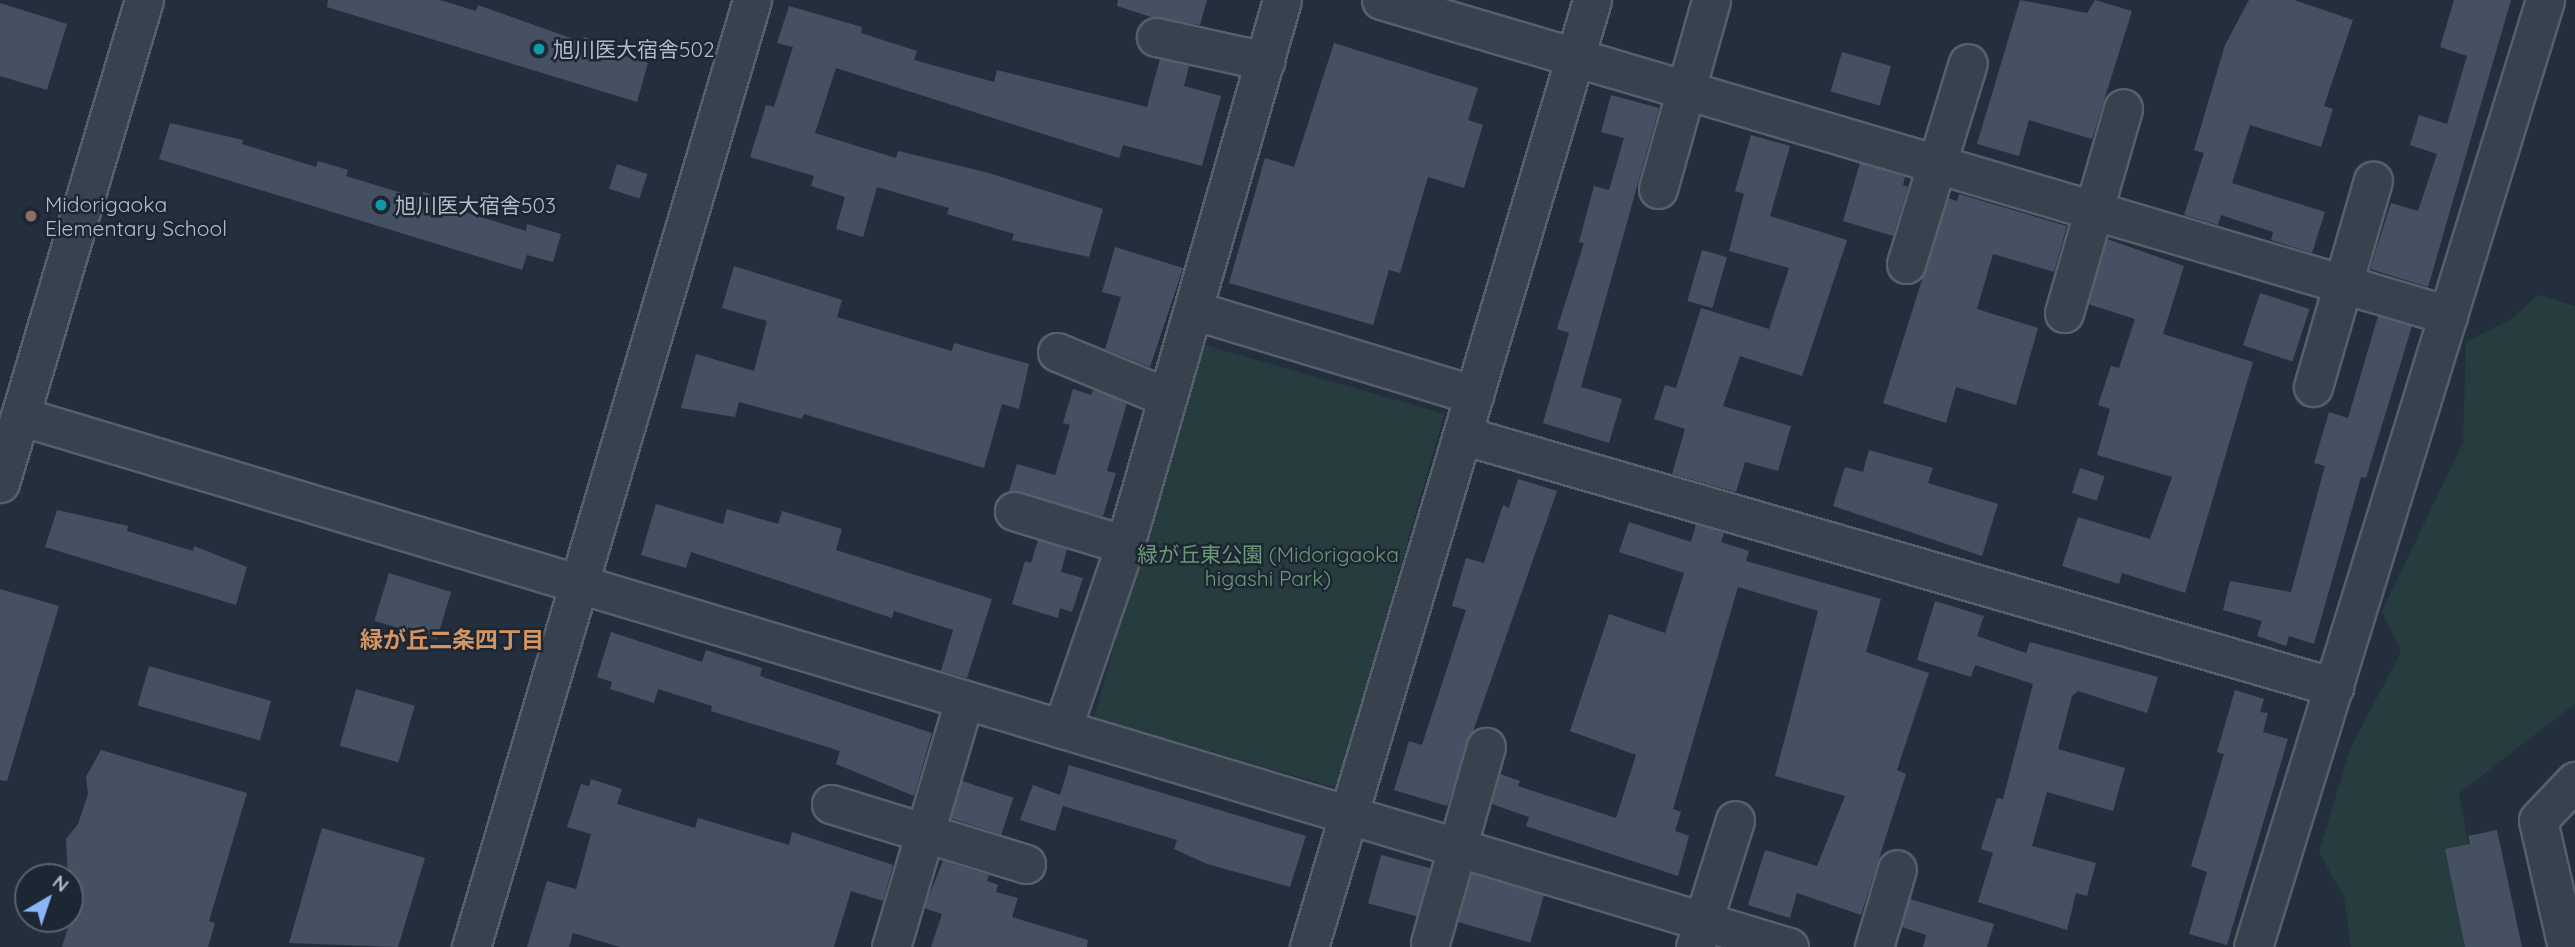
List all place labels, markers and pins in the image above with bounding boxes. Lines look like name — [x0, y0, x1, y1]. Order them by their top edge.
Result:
place label: 旭川医大宿舎502 — [553, 36, 715, 62]
marker: 旭川医大宿舎502 — [531, 41, 547, 57]
place label: Midorigaoka Elementary School — [45, 191, 227, 241]
place label: 旭川医大宿舎503 — [395, 192, 556, 218]
marker: 旭川医大宿舎503 — [373, 197, 389, 213]
marker: Midorigaoka Elementary School — [23, 208, 39, 224]

